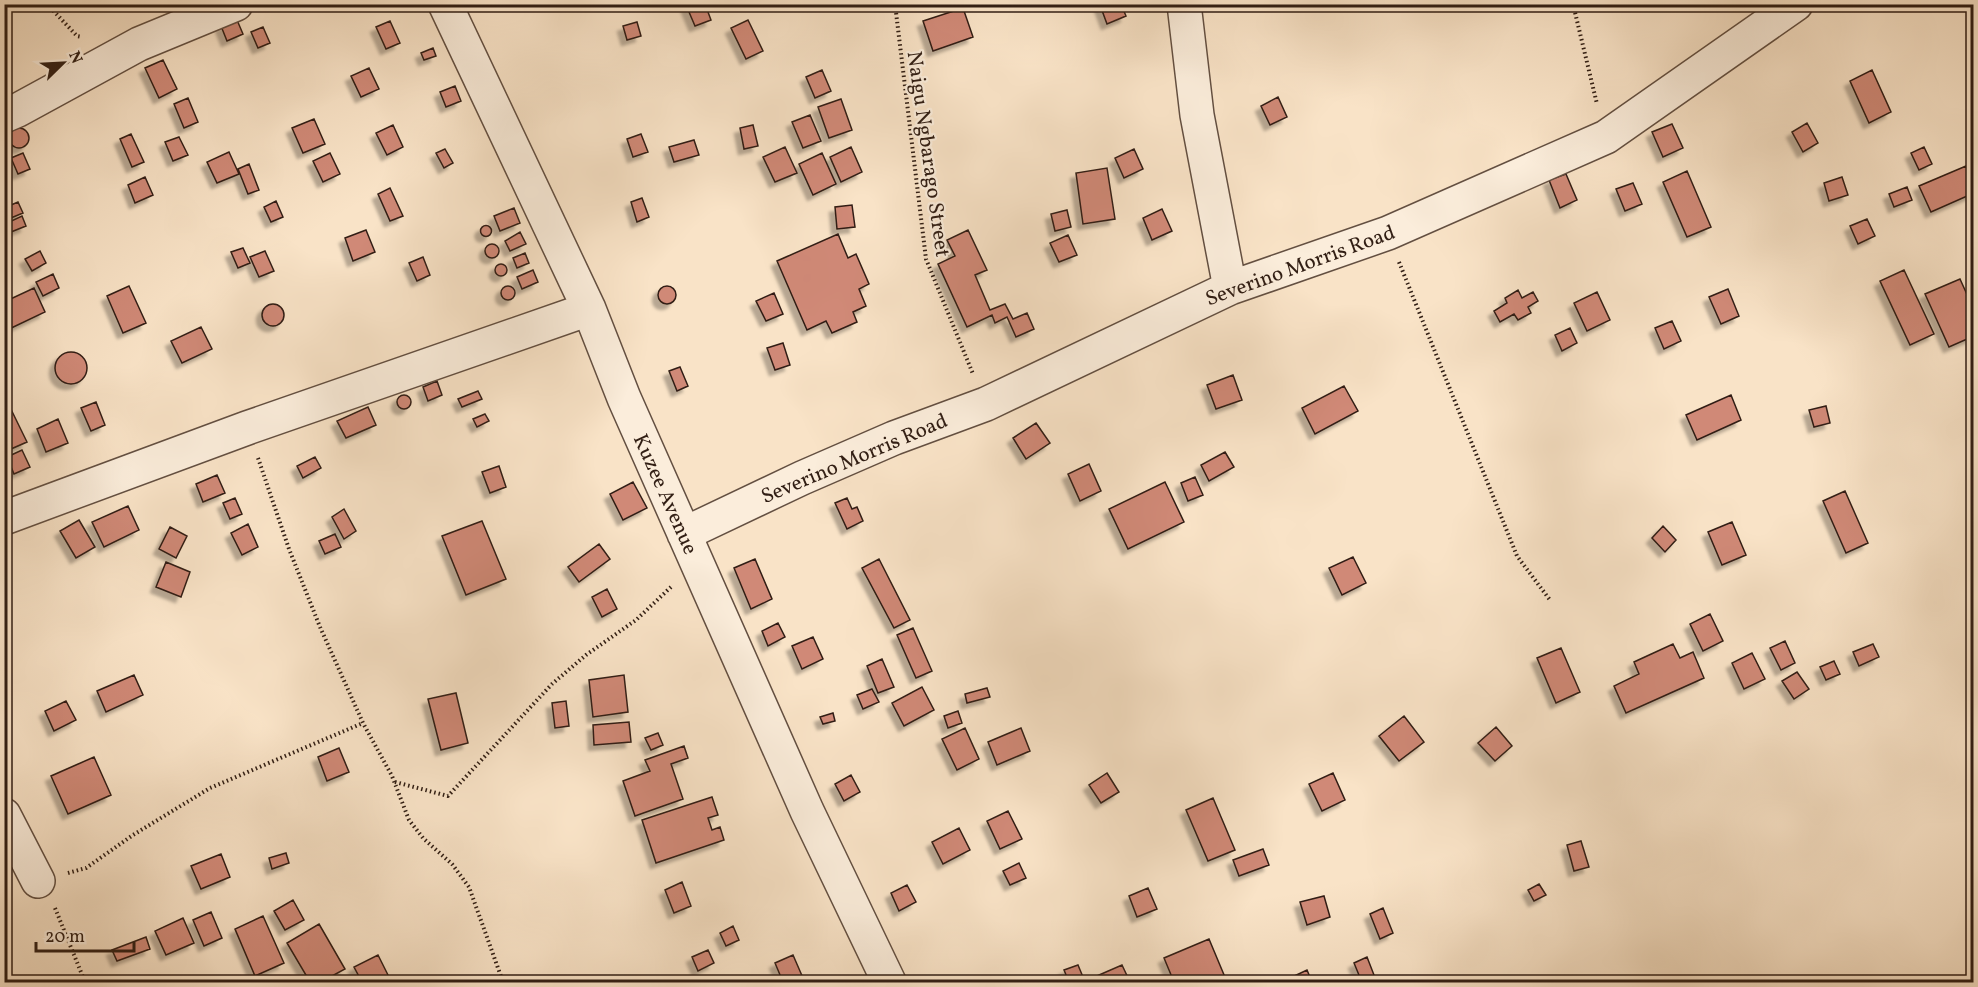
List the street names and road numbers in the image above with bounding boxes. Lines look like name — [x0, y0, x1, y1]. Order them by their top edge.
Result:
street label: Naigu Ngbarago Street — [899, 49, 956, 259]
street label: Severino Morris Road — [1202, 219, 1399, 314]
street label: Severino Morris Road — [757, 407, 952, 512]
street label: Kuzee Avenue — [625, 430, 704, 560]

